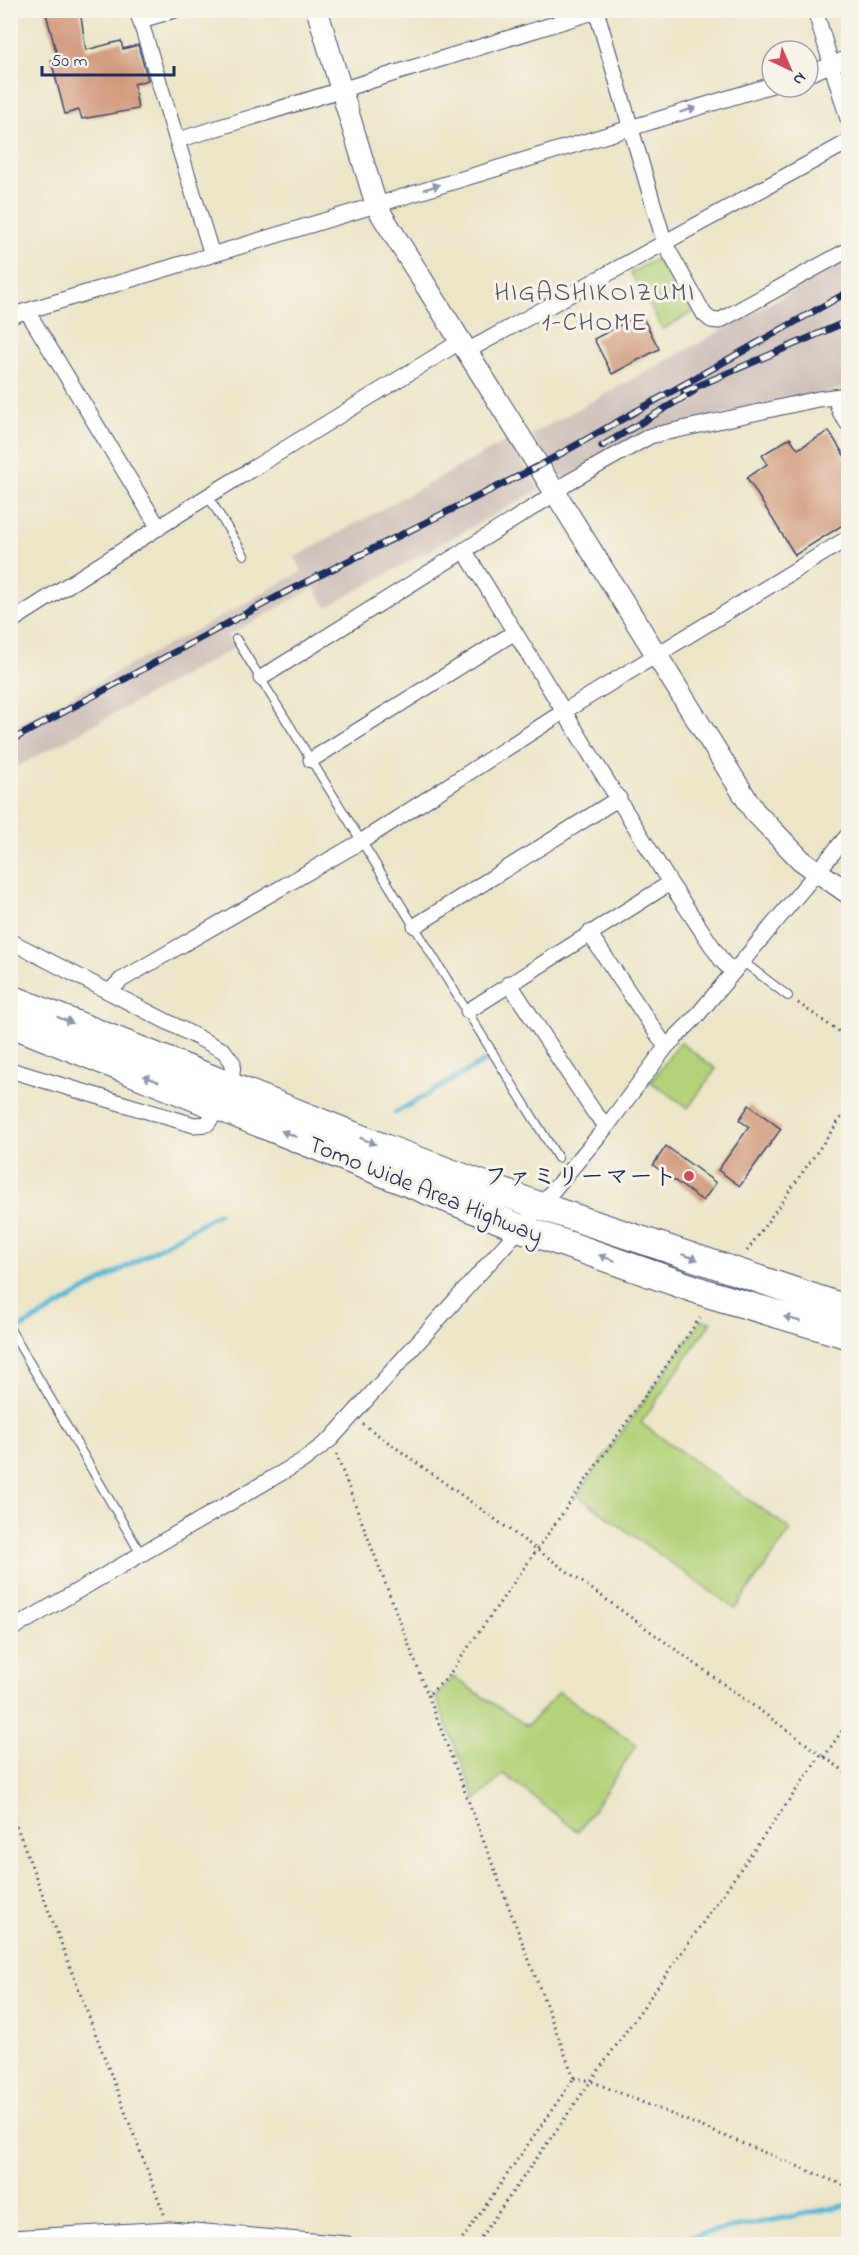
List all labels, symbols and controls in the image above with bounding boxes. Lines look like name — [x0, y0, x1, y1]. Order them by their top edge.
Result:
scale bar — [42, 39, 174, 77]
north arrow — [760, 39, 820, 99]
text: 50 m — [51, 49, 88, 75]
text: N — [787, 66, 811, 91]
one-way arrow — [679, 105, 697, 114]
one-way arrow — [423, 182, 441, 191]
district label: HIGASHIKOIZUMI 1-CHOME — [494, 275, 696, 343]
one-way arrow — [56, 1015, 74, 1025]
one-way arrow — [142, 1073, 160, 1083]
street label: Tomo Wide Area Highway — [302, 1128, 548, 1255]
one-way arrow — [279, 1129, 297, 1139]
one-way arrow — [360, 1136, 378, 1146]
place label: ファミリーマート — [484, 1161, 677, 1196]
marker: ファミリーマート — [682, 1169, 696, 1183]
one-way arrow — [598, 1253, 616, 1263]
one-way arrow — [681, 1253, 699, 1263]
one-way arrow — [783, 1314, 801, 1324]

